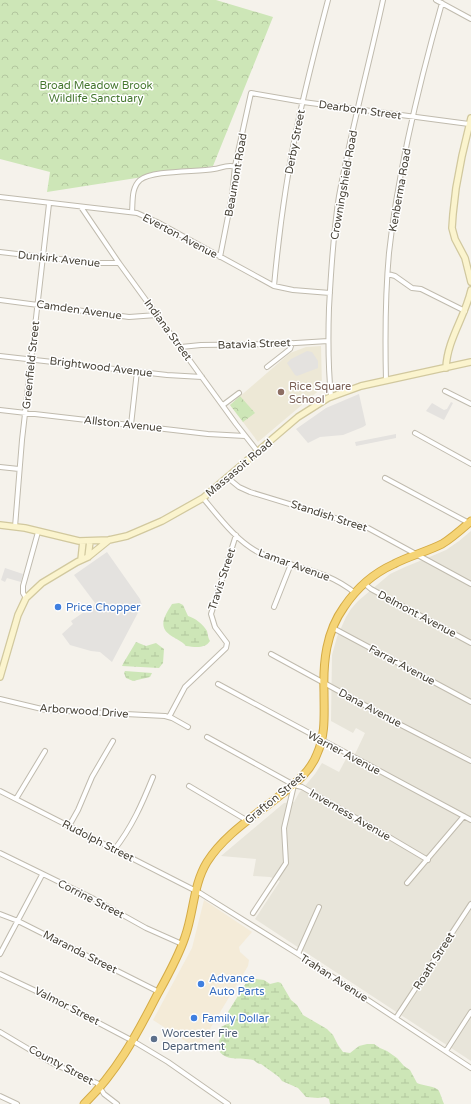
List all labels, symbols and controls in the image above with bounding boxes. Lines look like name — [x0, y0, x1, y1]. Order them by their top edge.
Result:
park label: Broad Meadow Brook Wildlife Sanctuary — [39, 79, 153, 105]
street label: Dearborn Street — [318, 98, 402, 122]
street label: Derby Street — [282, 109, 308, 175]
street label: Crowningshield Road — [328, 129, 360, 241]
street label: Beaumont Road — [222, 132, 250, 218]
street label: Kenberma Road — [386, 147, 414, 233]
street label: Everton Avenue — [140, 211, 220, 261]
street label: Dunkirk Avenue — [17, 248, 101, 270]
street label: Indiana Street — [141, 297, 195, 363]
street label: Camden Avenue — [35, 298, 123, 322]
street label: Greenfield Street — [20, 320, 42, 410]
street label: Batavia Street — [217, 336, 291, 352]
street label: Brightwood Avenue — [49, 354, 153, 380]
place label: Rice Square School — [289, 380, 351, 406]
marker: Rice Square School — [276, 387, 286, 397]
street label: Allston Avenue — [83, 413, 163, 435]
street label: Massasoit Road — [203, 436, 275, 500]
street label: Standish Street — [289, 498, 369, 534]
street label: Travis Street — [206, 546, 238, 612]
street label: Lamar Avenue — [256, 546, 332, 584]
street label: Delmont Avenue — [376, 588, 458, 640]
place label: Price Chopper — [66, 601, 141, 614]
marker: Price Chopper — [53, 602, 63, 612]
street label: Farrar Avenue — [367, 642, 437, 688]
street label: Dana Avenue — [336, 686, 404, 730]
street label: Arborwood Drive — [39, 701, 129, 721]
street label: Warner Avenue — [305, 728, 383, 778]
street label: Grafton Street — [242, 769, 308, 827]
street label: Inverness Avenue — [307, 786, 393, 844]
street label: Rudolph Street — [60, 817, 136, 865]
street label: Corrine Street — [56, 877, 126, 921]
street label: Maranda Street — [41, 928, 119, 976]
street label: Roath Street — [411, 930, 457, 992]
street label: Trahan Avenue — [298, 951, 370, 1005]
place label: Advance Auto Parts — [209, 972, 264, 998]
marker: Advance Auto Parts — [196, 979, 206, 989]
street label: Valmor Street — [32, 984, 102, 1028]
place label: Family Dollar — [202, 1012, 270, 1025]
marker: Family Dollar — [189, 1013, 199, 1023]
place label: Worcester Fire Department — [162, 1027, 238, 1053]
marker: Worcester Fire Department — [149, 1034, 159, 1044]
street label: County Street — [26, 1042, 96, 1088]

